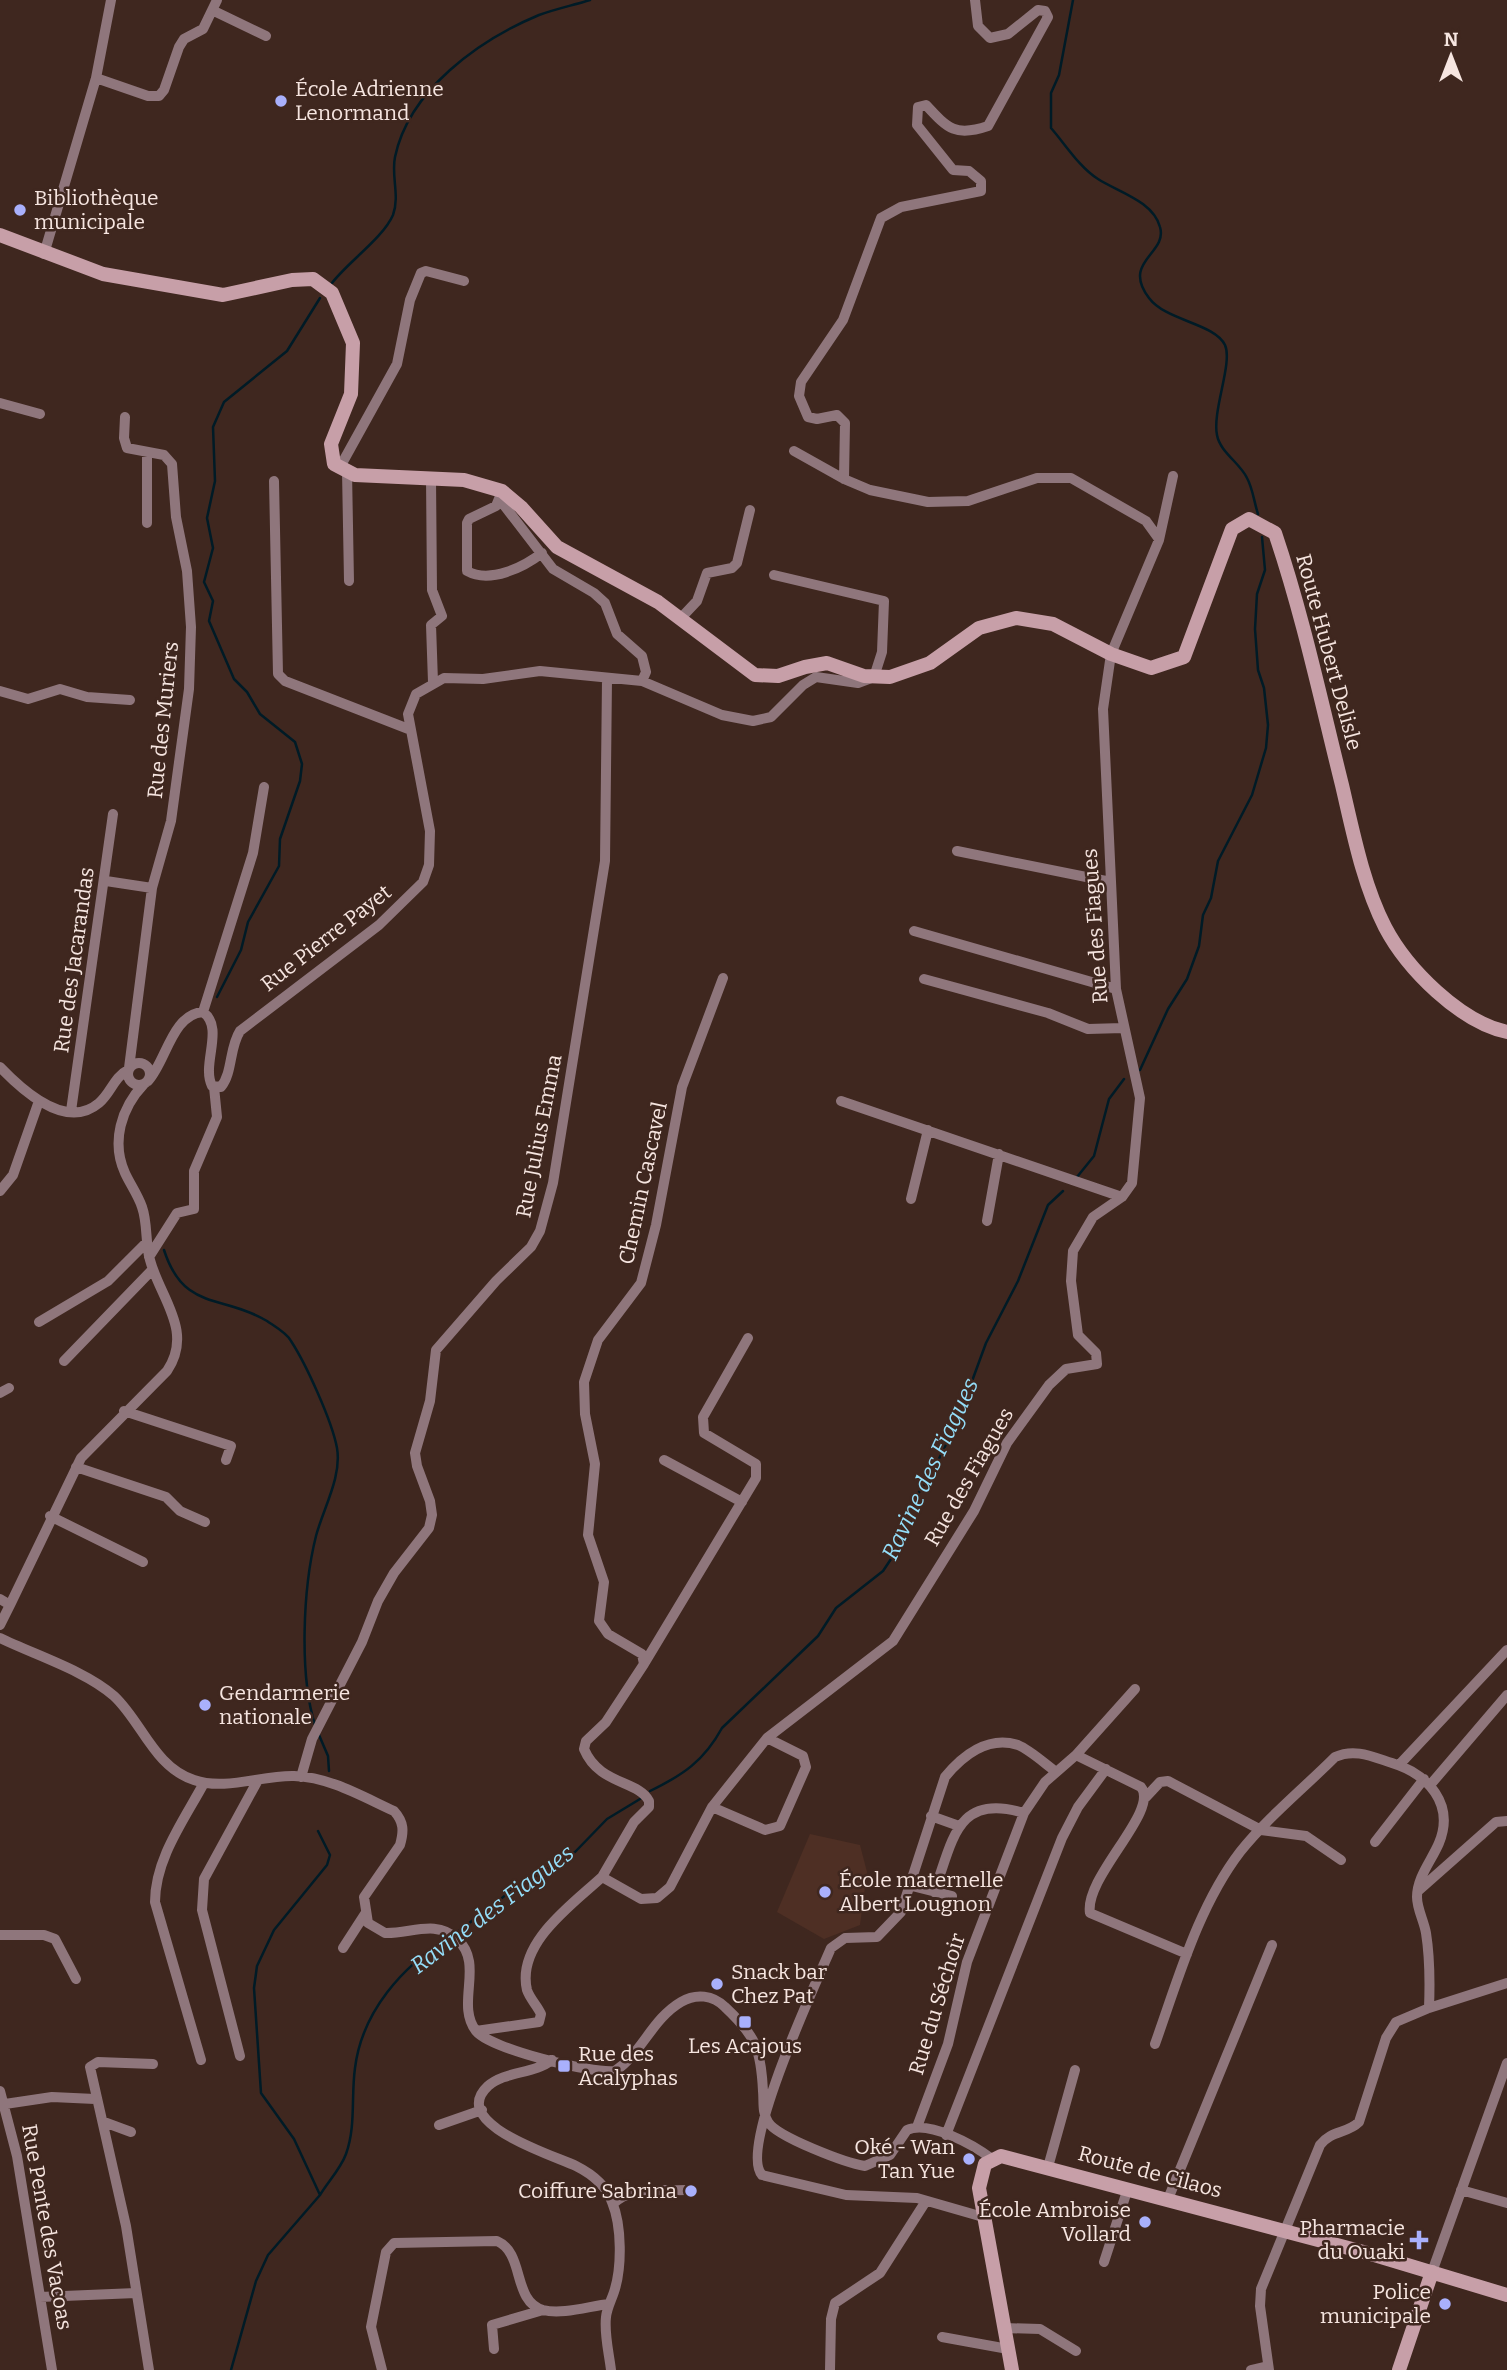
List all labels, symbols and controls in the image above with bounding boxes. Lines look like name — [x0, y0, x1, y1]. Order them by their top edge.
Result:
north arrow — [1416, 21, 1486, 91]
text: N — [1444, 28, 1459, 51]
place label: École Adrienne Lenormand — [295, 76, 444, 126]
marker: École Adrienne Lenormand — [273, 93, 289, 109]
place label: Bibliothèque municipale — [34, 185, 159, 235]
marker: Bibliothèque municipale — [12, 202, 28, 218]
street label: Route Hubert Delisle — [1290, 551, 1368, 753]
street label: Rue des Muriers — [142, 640, 184, 800]
street label: Rue des Fiagues — [1077, 848, 1113, 1004]
street label: Rue des Jacarandas — [48, 865, 100, 1055]
street label: Rue Pierre Payet — [256, 879, 397, 997]
street label: Rue Julius Emma — [510, 1052, 568, 1220]
street label: Chemin Cascavel — [613, 1099, 673, 1267]
water label: Ravine des Fiagues — [876, 1374, 984, 1564]
street label: Rue des Fiagues — [919, 1403, 1019, 1551]
place label: Gendarmerie nationale — [219, 1680, 350, 1730]
marker: Gendarmerie nationale — [197, 1697, 213, 1713]
water label: Ravine des Fiagues — [405, 1838, 579, 1980]
place label: École maternelle Albert Lougnon — [839, 1867, 1004, 1917]
marker: École maternelle Albert Lougnon — [817, 1884, 833, 1900]
street label: Rue du Séchoir — [903, 1930, 971, 2078]
place label: Snack bar Chez Pat — [731, 1959, 827, 2009]
marker: Snack bar Chez Pat — [709, 1976, 725, 1992]
marker: Les Acajous — [737, 2014, 753, 2030]
place label: Les Acajous — [688, 2033, 802, 2059]
place label: Rue des Acalyphas — [578, 2041, 678, 2091]
marker: Rue des Acalyphas — [556, 2058, 572, 2074]
street label: Rue Pente des Vacoas — [16, 2122, 78, 2332]
place label: Oké - Wan Tan Yue — [854, 2134, 955, 2184]
street label: Route de Cilaos — [1075, 2140, 1225, 2204]
marker: Oké - Wan Tan Yue — [961, 2151, 977, 2167]
place label: Coiffure Sabrina — [518, 2178, 678, 2204]
marker: Coiffure Sabrina — [683, 2183, 699, 2199]
place label: École Ambroise Vollard — [979, 2197, 1131, 2247]
marker: École Ambroise Vollard — [1137, 2214, 1153, 2230]
place label: Pharmacie du Ouaki — [1299, 2215, 1405, 2265]
marker: Pharmacie du Ouaki — [1411, 2232, 1427, 2248]
place label: Police municipale — [1320, 2279, 1431, 2329]
marker: Police municipale — [1437, 2296, 1453, 2312]

